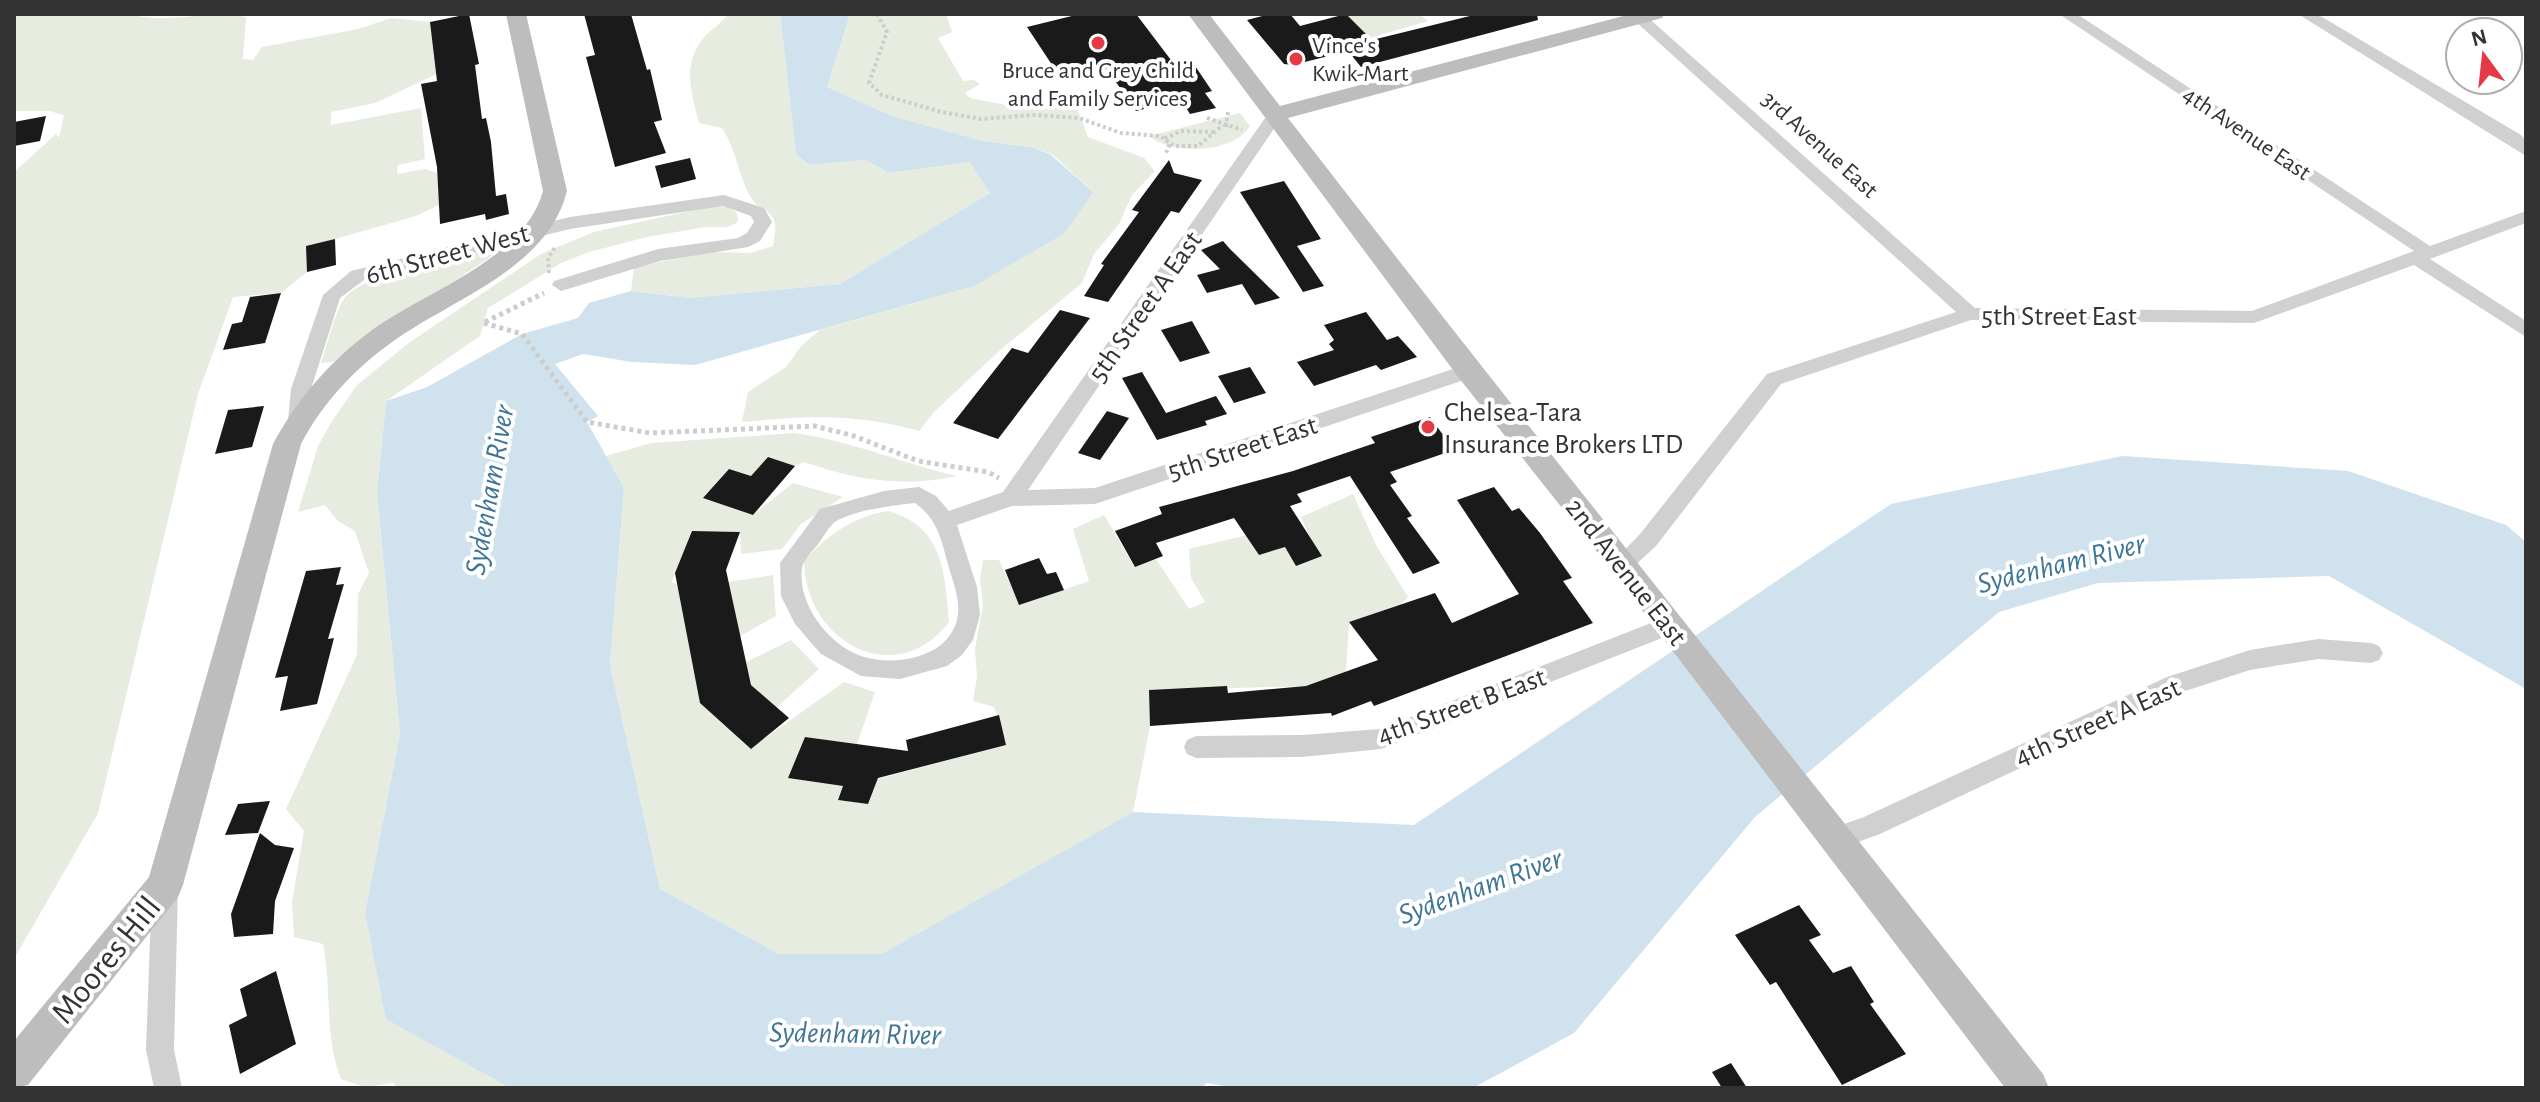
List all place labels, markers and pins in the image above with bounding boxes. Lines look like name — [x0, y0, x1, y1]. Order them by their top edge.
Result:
marker: Bruce and Grey Child and Family Services — [1089, 34, 1107, 52]
place label: Vince's Kwik-Mart — [1312, 34, 1409, 86]
marker: Vince's Kwik-Mart — [1287, 50, 1305, 68]
place label: Bruce and Grey Child and Family Services — [1002, 59, 1194, 111]
place label: Chelsea-Tara Insurance Brokers LTD — [1444, 399, 1683, 459]
marker: Chelsea-Tara Insurance Brokers LTD — [1419, 418, 1437, 436]

